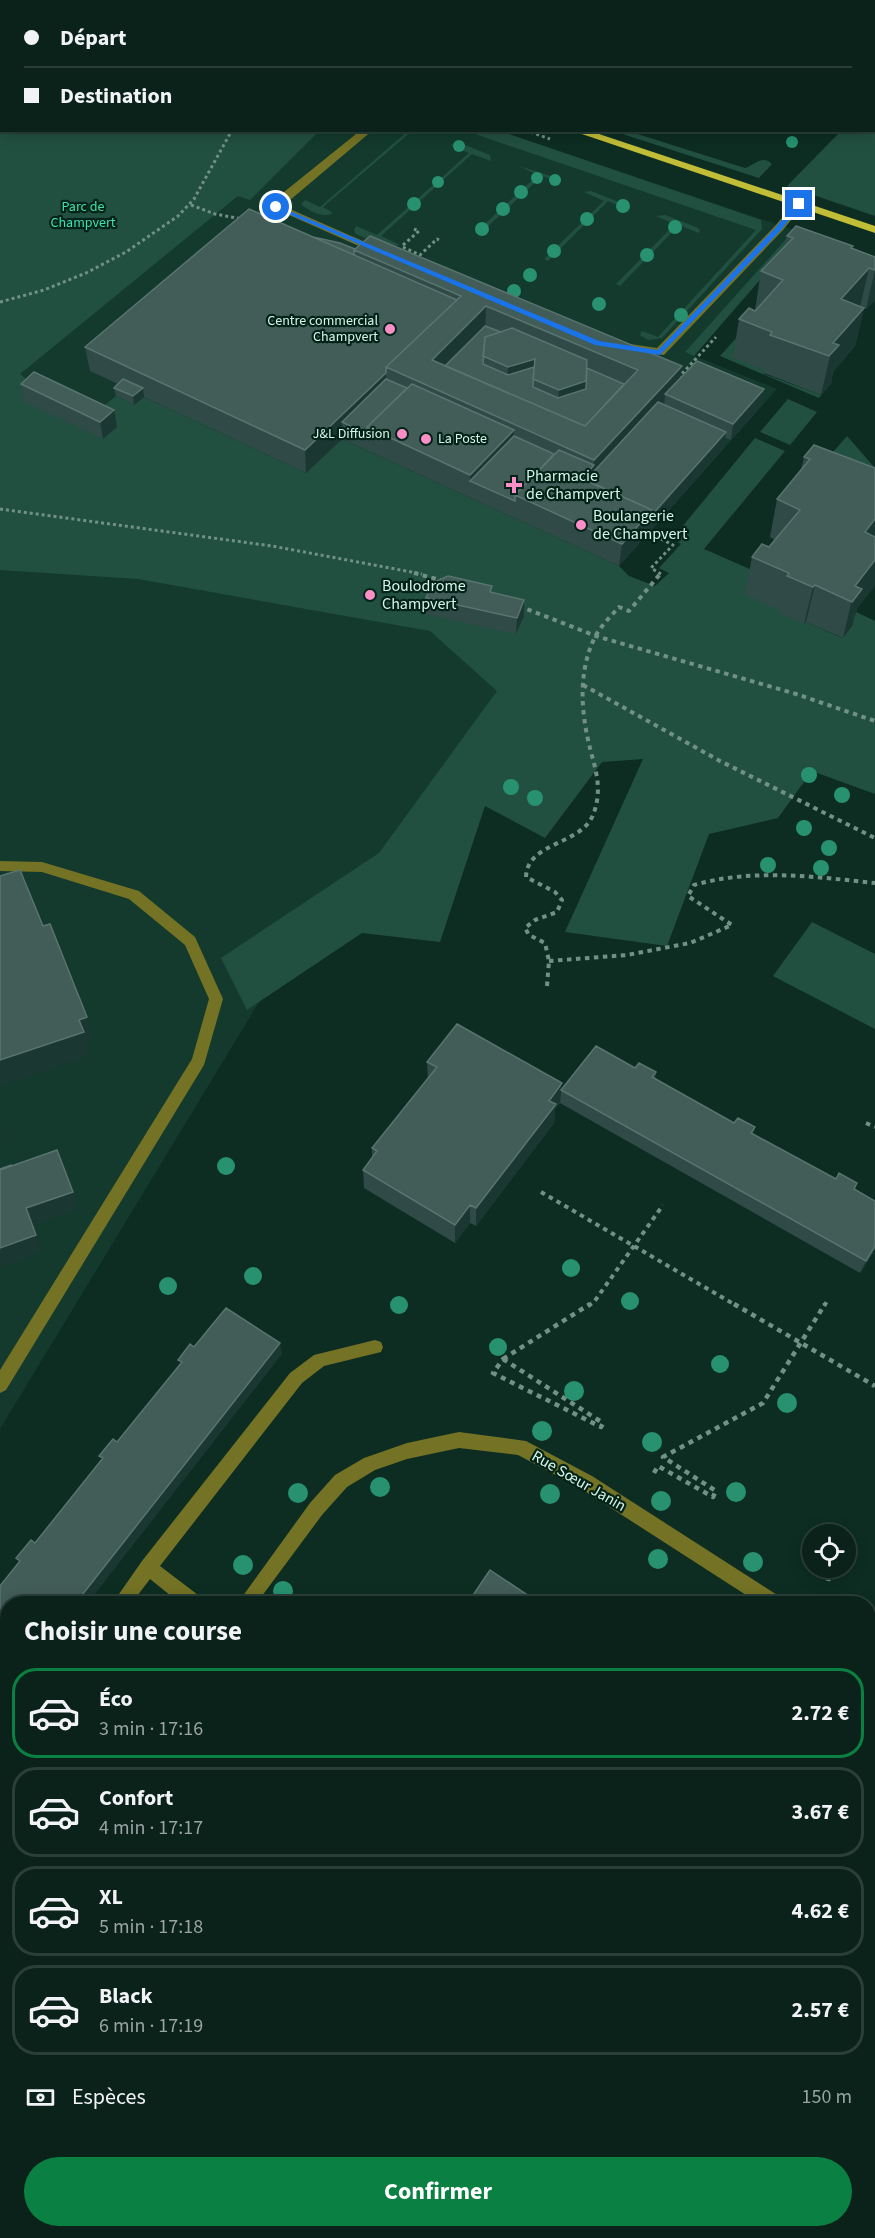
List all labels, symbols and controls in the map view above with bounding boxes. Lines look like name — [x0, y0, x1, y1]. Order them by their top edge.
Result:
text: Départ — [60, 22, 127, 54]
text: Destination — [60, 80, 172, 112]
route end — [785, 190, 812, 217]
route start — [262, 193, 289, 220]
park label: Parc de Champvert — [50, 197, 116, 233]
place label: Centre commercial Champvert — [267, 311, 378, 347]
marker: Centre commercial Champvert — [383, 322, 397, 336]
place label: J&L Diffusion — [313, 424, 390, 444]
marker: J&L Diffusion — [395, 427, 409, 441]
place label: La Poste — [438, 429, 487, 449]
marker: La Poste — [419, 432, 433, 446]
place label: Pharmacie de Champvert — [526, 465, 621, 505]
marker: Pharmacie de Champvert — [507, 478, 521, 492]
place label: Boulangerie de Champvert — [593, 505, 688, 545]
marker: Boulangerie de Champvert — [574, 518, 588, 532]
place label: Boulodrome Champvert — [382, 575, 466, 615]
marker: Boulodrome Champvert — [363, 588, 377, 602]
street label: Rue Sœur Janin — [528, 1445, 630, 1517]
map controls — [802, 1524, 856, 1578]
button: locate — [802, 1524, 856, 1578]
text: Choisir une course — [24, 1612, 242, 1651]
text: Éco — [99, 1683, 133, 1715]
icon: car — [27, 1686, 81, 1740]
text: 2.72 € — [792, 1697, 849, 1729]
text: 3 min · 17:16 — [99, 1715, 203, 1743]
text: Confort — [99, 1782, 173, 1814]
icon: car — [27, 1785, 81, 1839]
text: 3.67 € — [792, 1796, 849, 1828]
text: 4 min · 17:17 — [99, 1814, 203, 1842]
text: XL — [99, 1881, 123, 1913]
icon: car — [27, 1884, 81, 1938]
text: 4.62 € — [792, 1895, 849, 1927]
text: 5 min · 17:18 — [99, 1913, 203, 1941]
text: Black — [99, 1980, 153, 2012]
icon: car — [27, 1983, 81, 2037]
text: 2.57 € — [792, 1994, 849, 2026]
text: 6 min · 17:19 — [99, 2012, 203, 2040]
icon: cash — [24, 2081, 57, 2114]
text: Espèces — [72, 2081, 146, 2113]
text: 150 m — [802, 2083, 852, 2111]
button: Confirmer — [24, 2157, 852, 2226]

